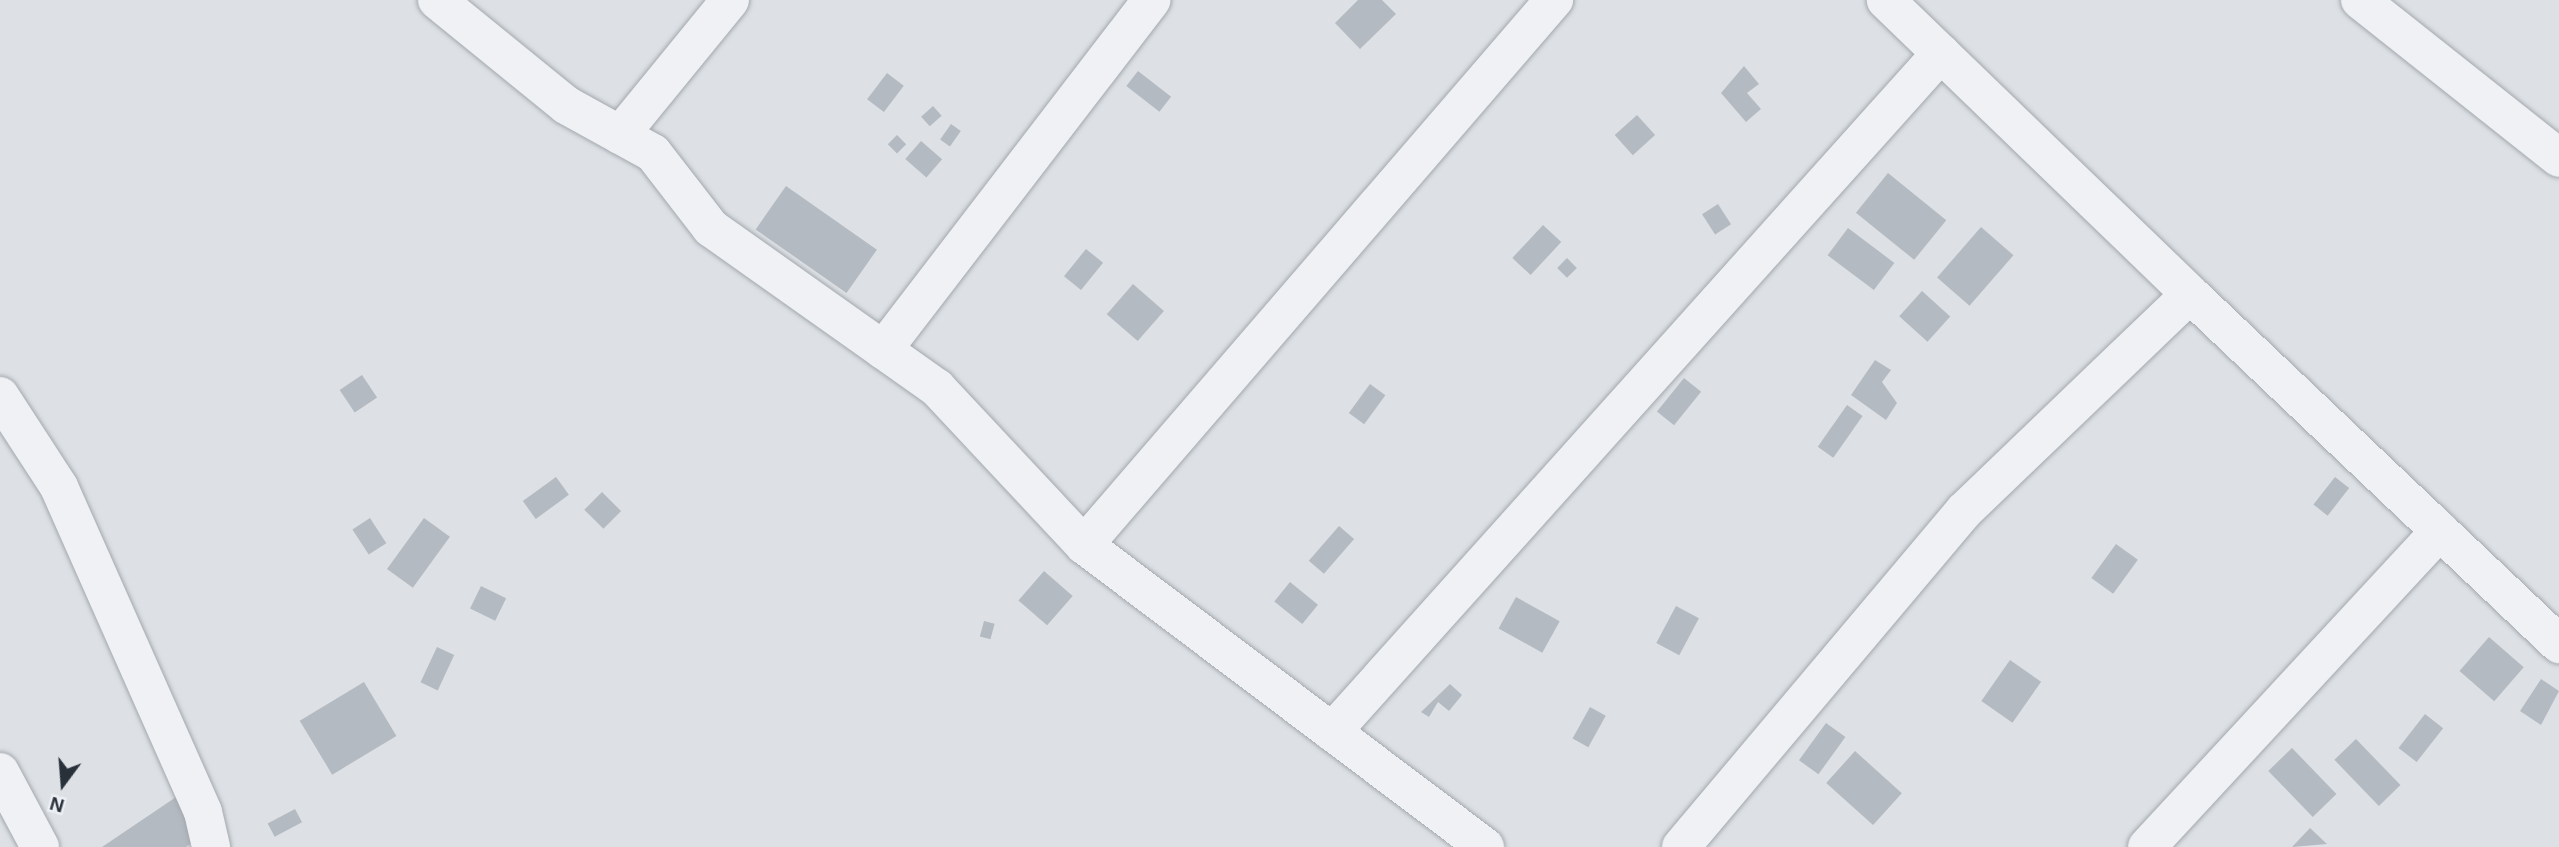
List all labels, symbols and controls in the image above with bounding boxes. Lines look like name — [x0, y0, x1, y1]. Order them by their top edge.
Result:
north arrow — [28, 749, 98, 819]
text: N — [48, 793, 67, 817]

